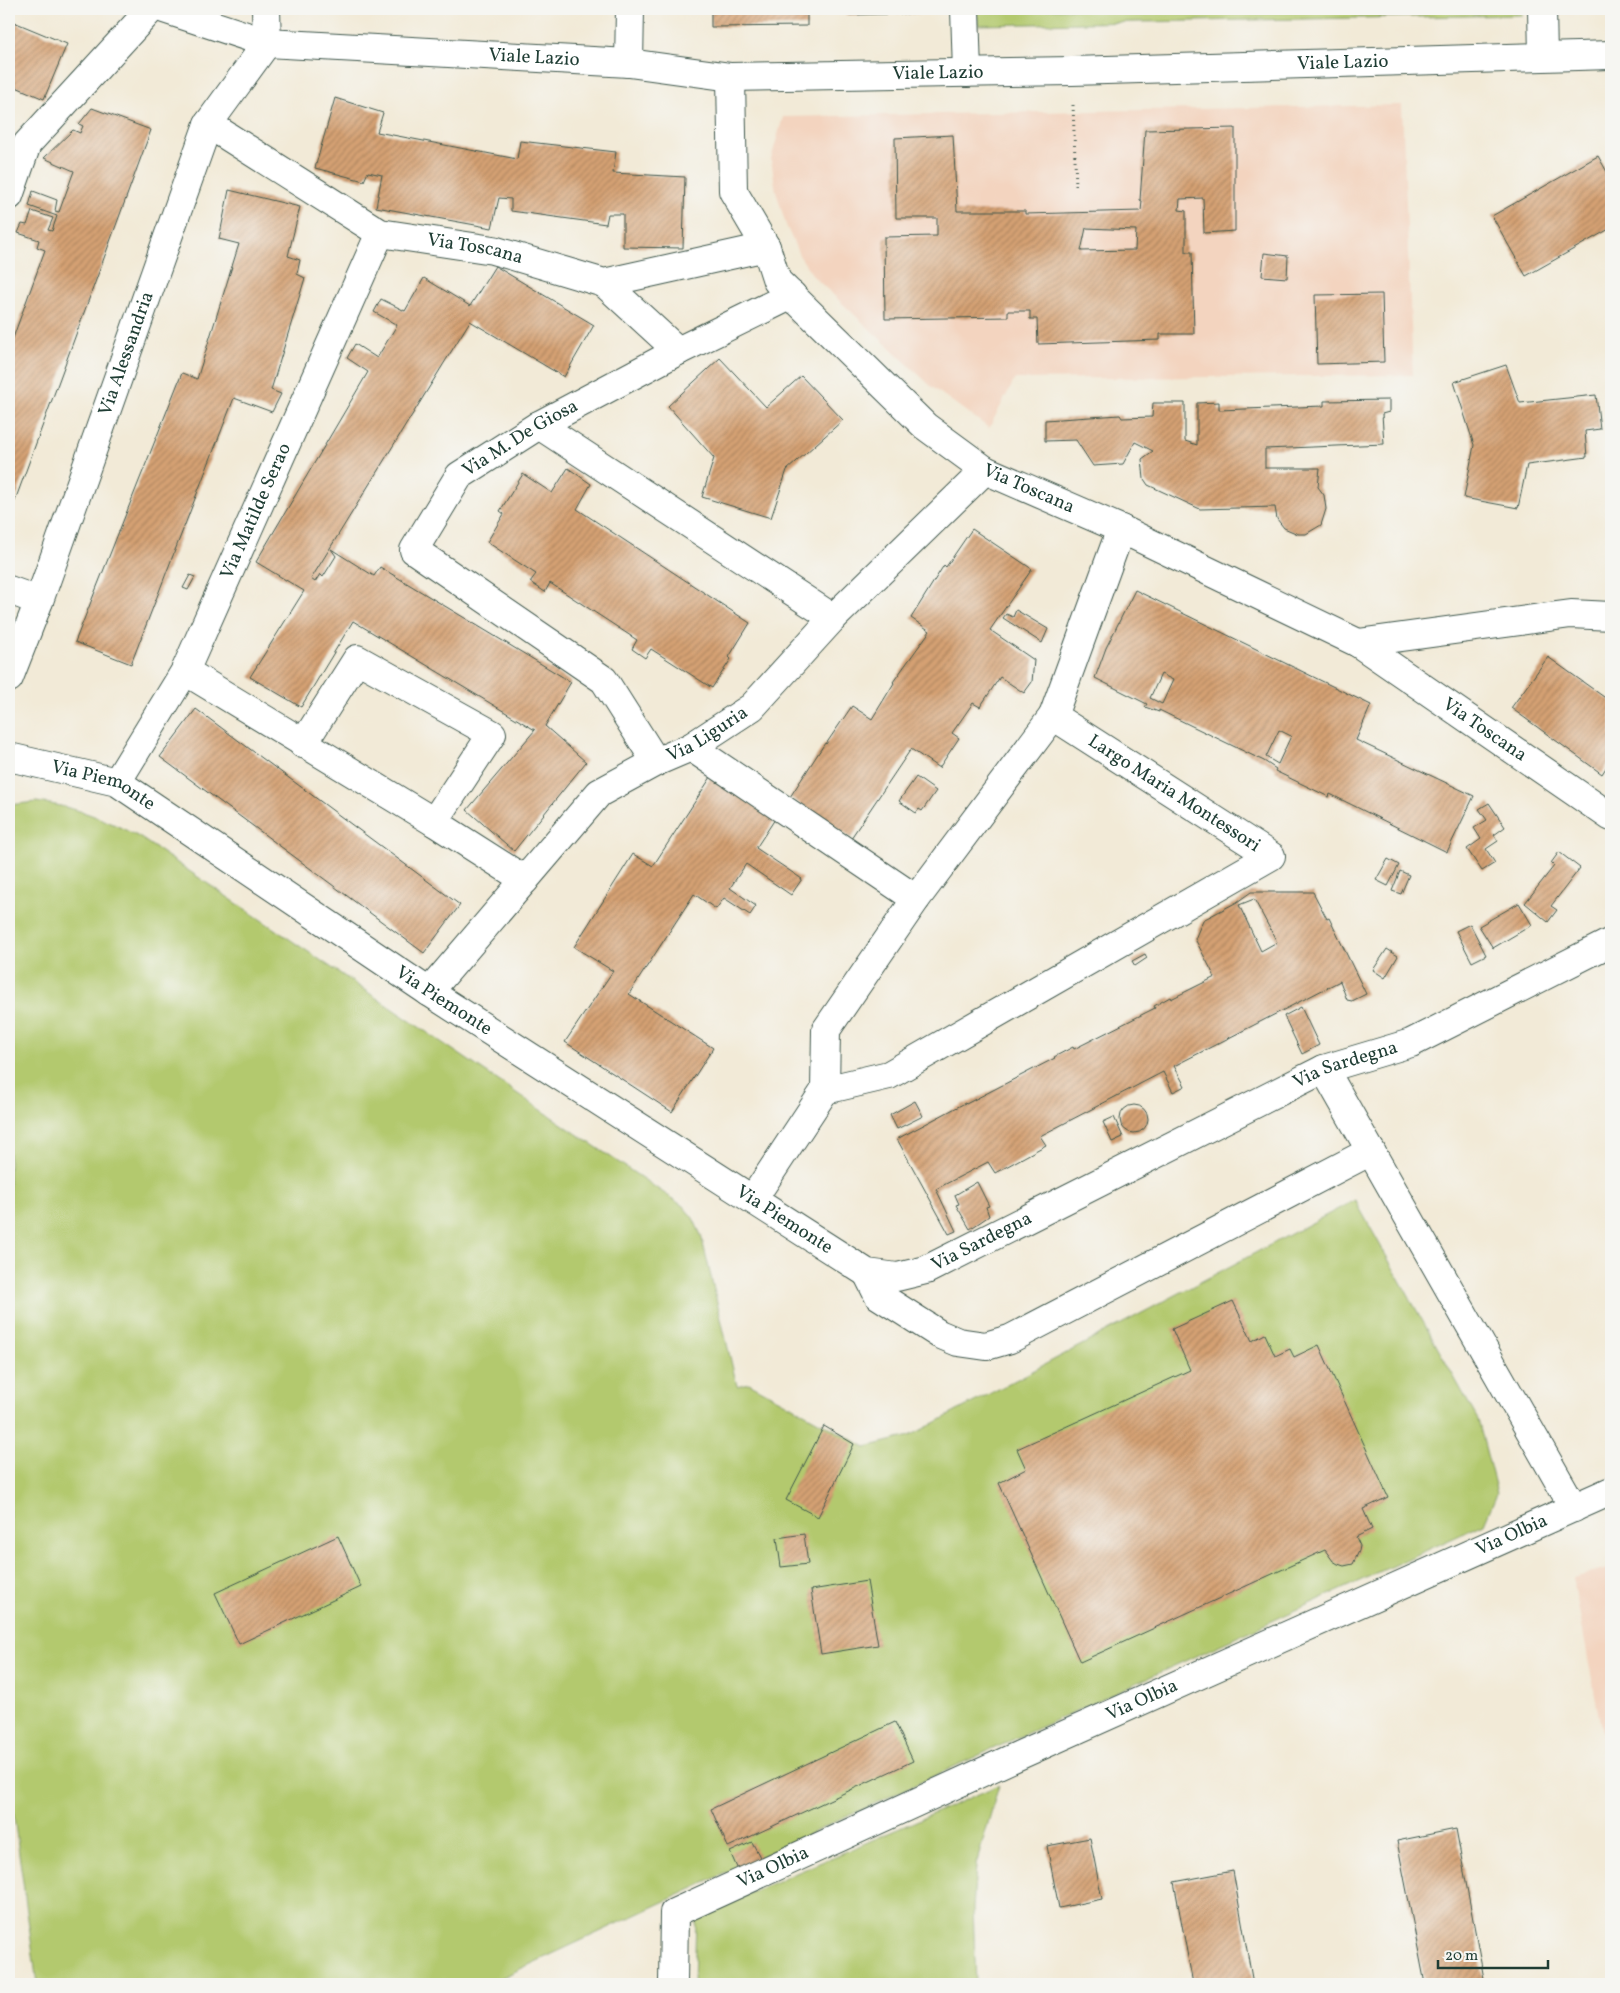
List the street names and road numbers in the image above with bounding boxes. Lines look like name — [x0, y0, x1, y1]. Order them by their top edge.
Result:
street label: Viale Lazio — [488, 42, 580, 73]
street label: Viale Lazio — [1297, 49, 1389, 77]
street label: Viale Lazio — [892, 60, 984, 87]
street label: Via Toscana — [425, 227, 526, 271]
street label: Via Alessandria — [93, 288, 161, 419]
street label: Via M. De Giosa — [457, 393, 583, 483]
street label: Via Matilde Serao — [214, 439, 298, 584]
street label: Via Toscana — [979, 458, 1079, 520]
street label: Via Toscana — [1437, 692, 1532, 768]
street label: Via Liguria — [663, 700, 753, 769]
street label: Largo Maria Montessori — [1083, 729, 1266, 859]
street label: Via Piemonte — [49, 754, 160, 817]
street label: Via Piemonte — [390, 960, 497, 1042]
street label: Via Sardegna — [1289, 1035, 1401, 1095]
street label: Via Piemonte — [731, 1179, 838, 1261]
street label: Via Sardegna — [927, 1206, 1036, 1278]
street label: Via Olbia — [1472, 1508, 1552, 1563]
street label: Via Olbia — [1102, 1673, 1182, 1728]
street label: Via Olbia — [733, 1840, 813, 1895]

